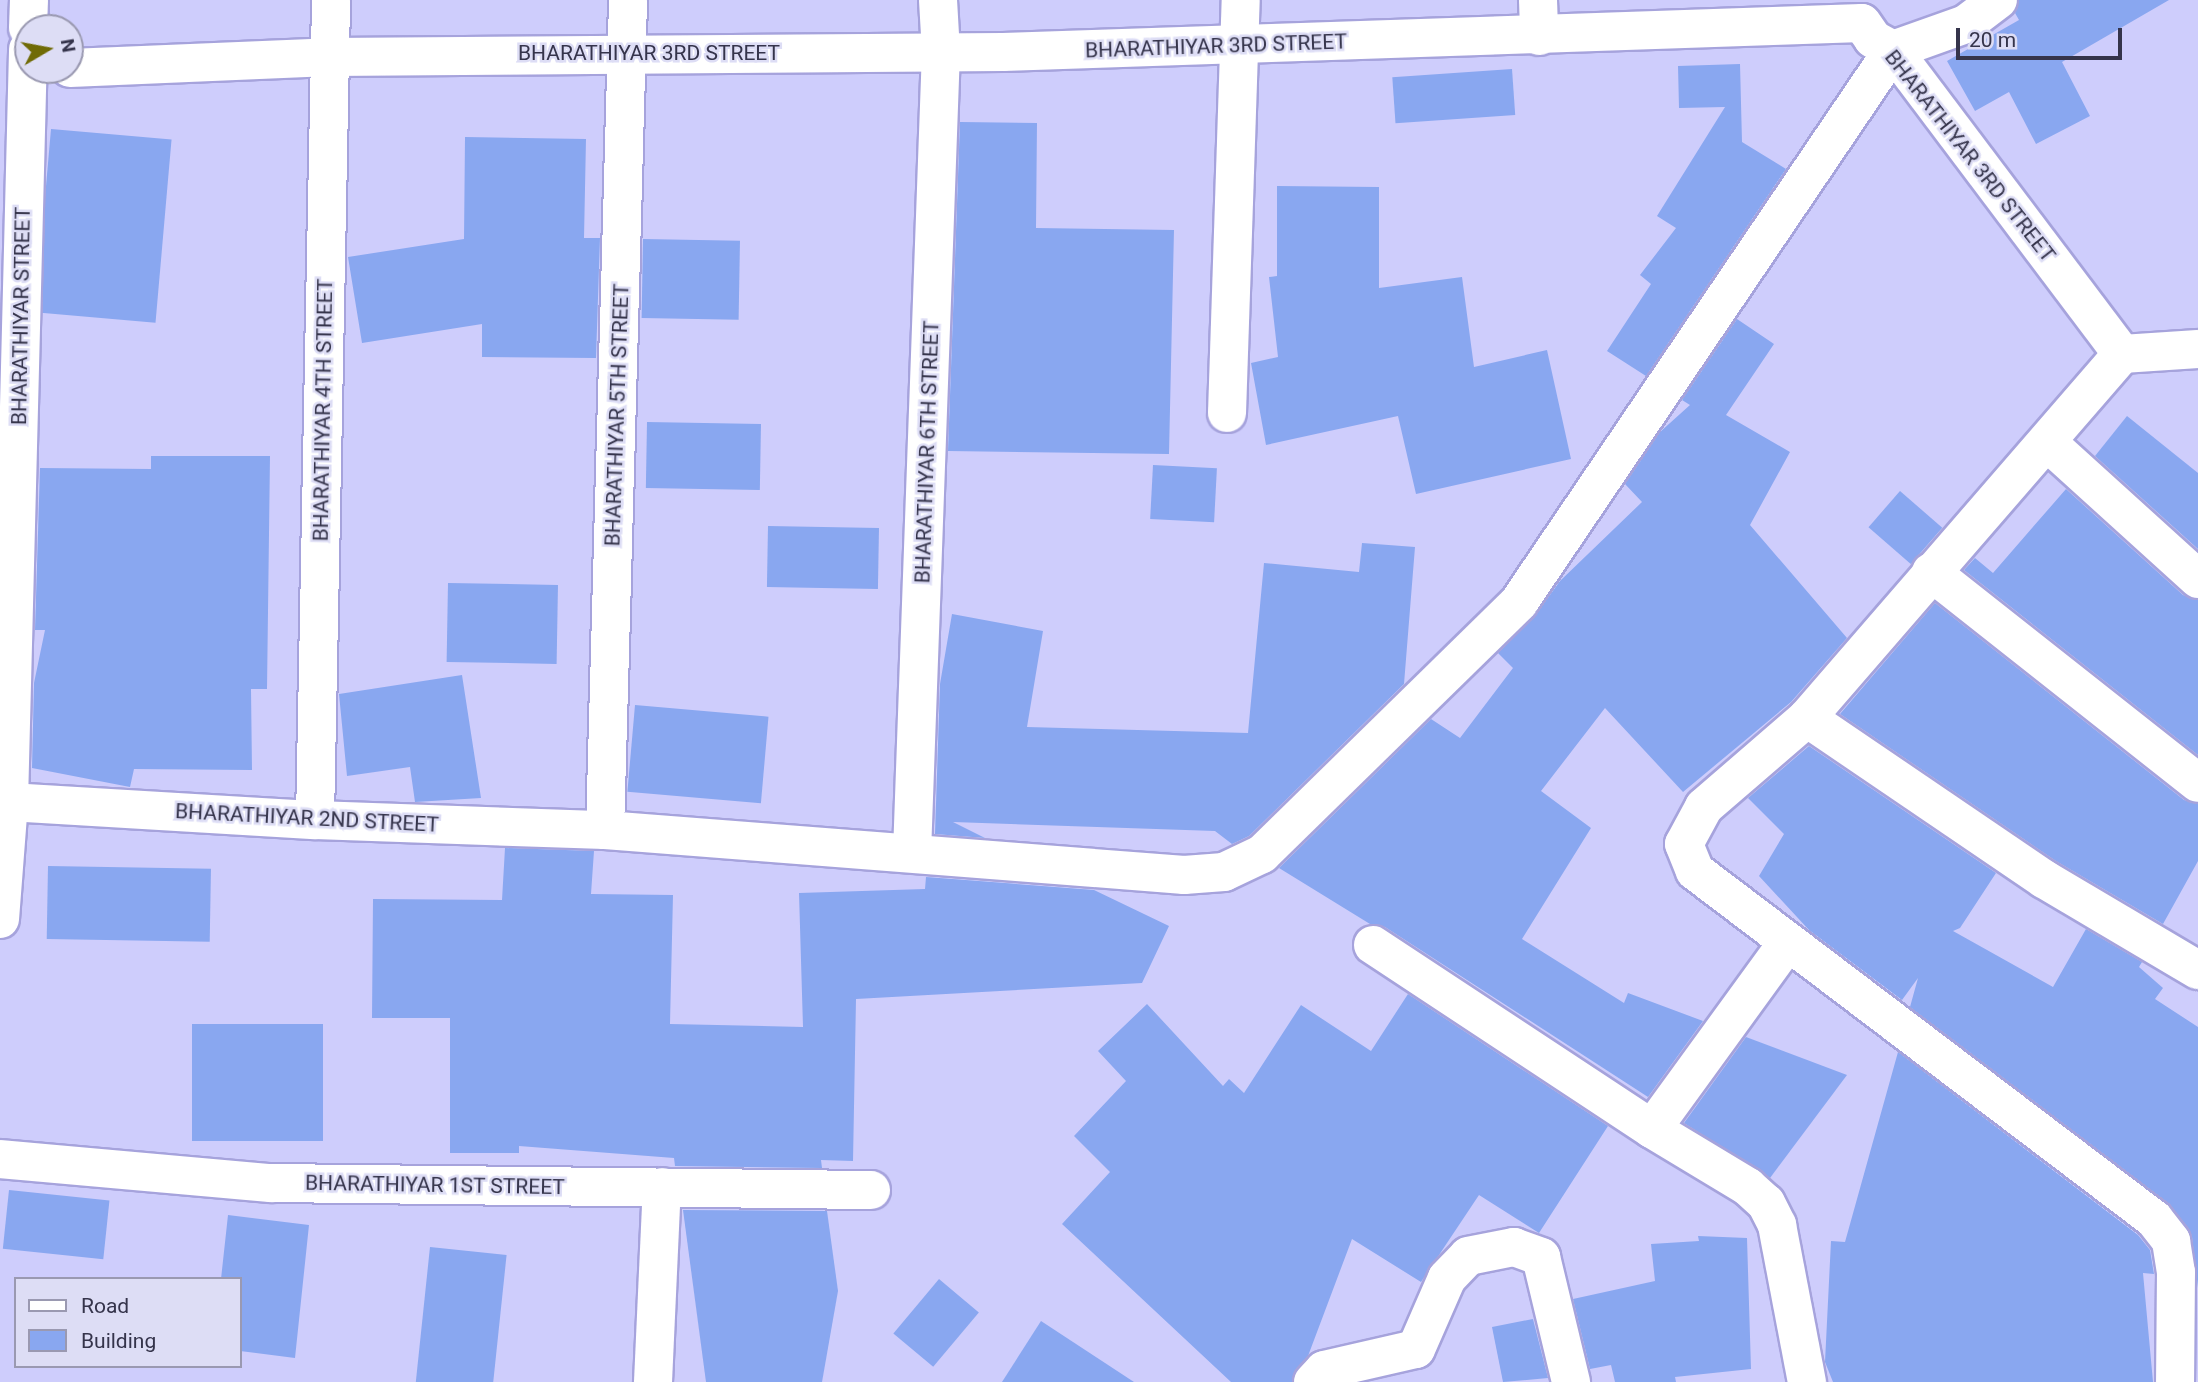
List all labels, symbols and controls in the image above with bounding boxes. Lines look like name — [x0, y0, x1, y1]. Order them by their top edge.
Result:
north arrow — [14, 14, 84, 84]
scale bar — [1960, 14, 2126, 58]
text: 20 m — [1969, 28, 2016, 52]
street label: BHARATHIYAR 3RD STREET — [1085, 29, 1347, 63]
text: N — [56, 37, 81, 54]
street label: BHARATHIYAR 3RD STREET — [518, 40, 780, 66]
street label: BHARATHIYAR 3RD STREET — [1879, 45, 2061, 267]
street label: BHARATHIYAR STREET — [6, 207, 36, 425]
street label: BHARATHIYAR 4TH STREET — [308, 278, 338, 542]
street label: BHARATHIYAR 5TH STREET — [600, 283, 634, 547]
street label: BHARATHIYAR 6TH STREET — [910, 320, 944, 584]
street label: BHARATHIYAR 2ND STREET — [175, 799, 439, 837]
street label: BHARATHIYAR 1ST STREET — [305, 1170, 565, 1200]
legend — [14, 1277, 242, 1368]
text: Road — [81, 1294, 129, 1318]
text: Building — [81, 1329, 156, 1353]

